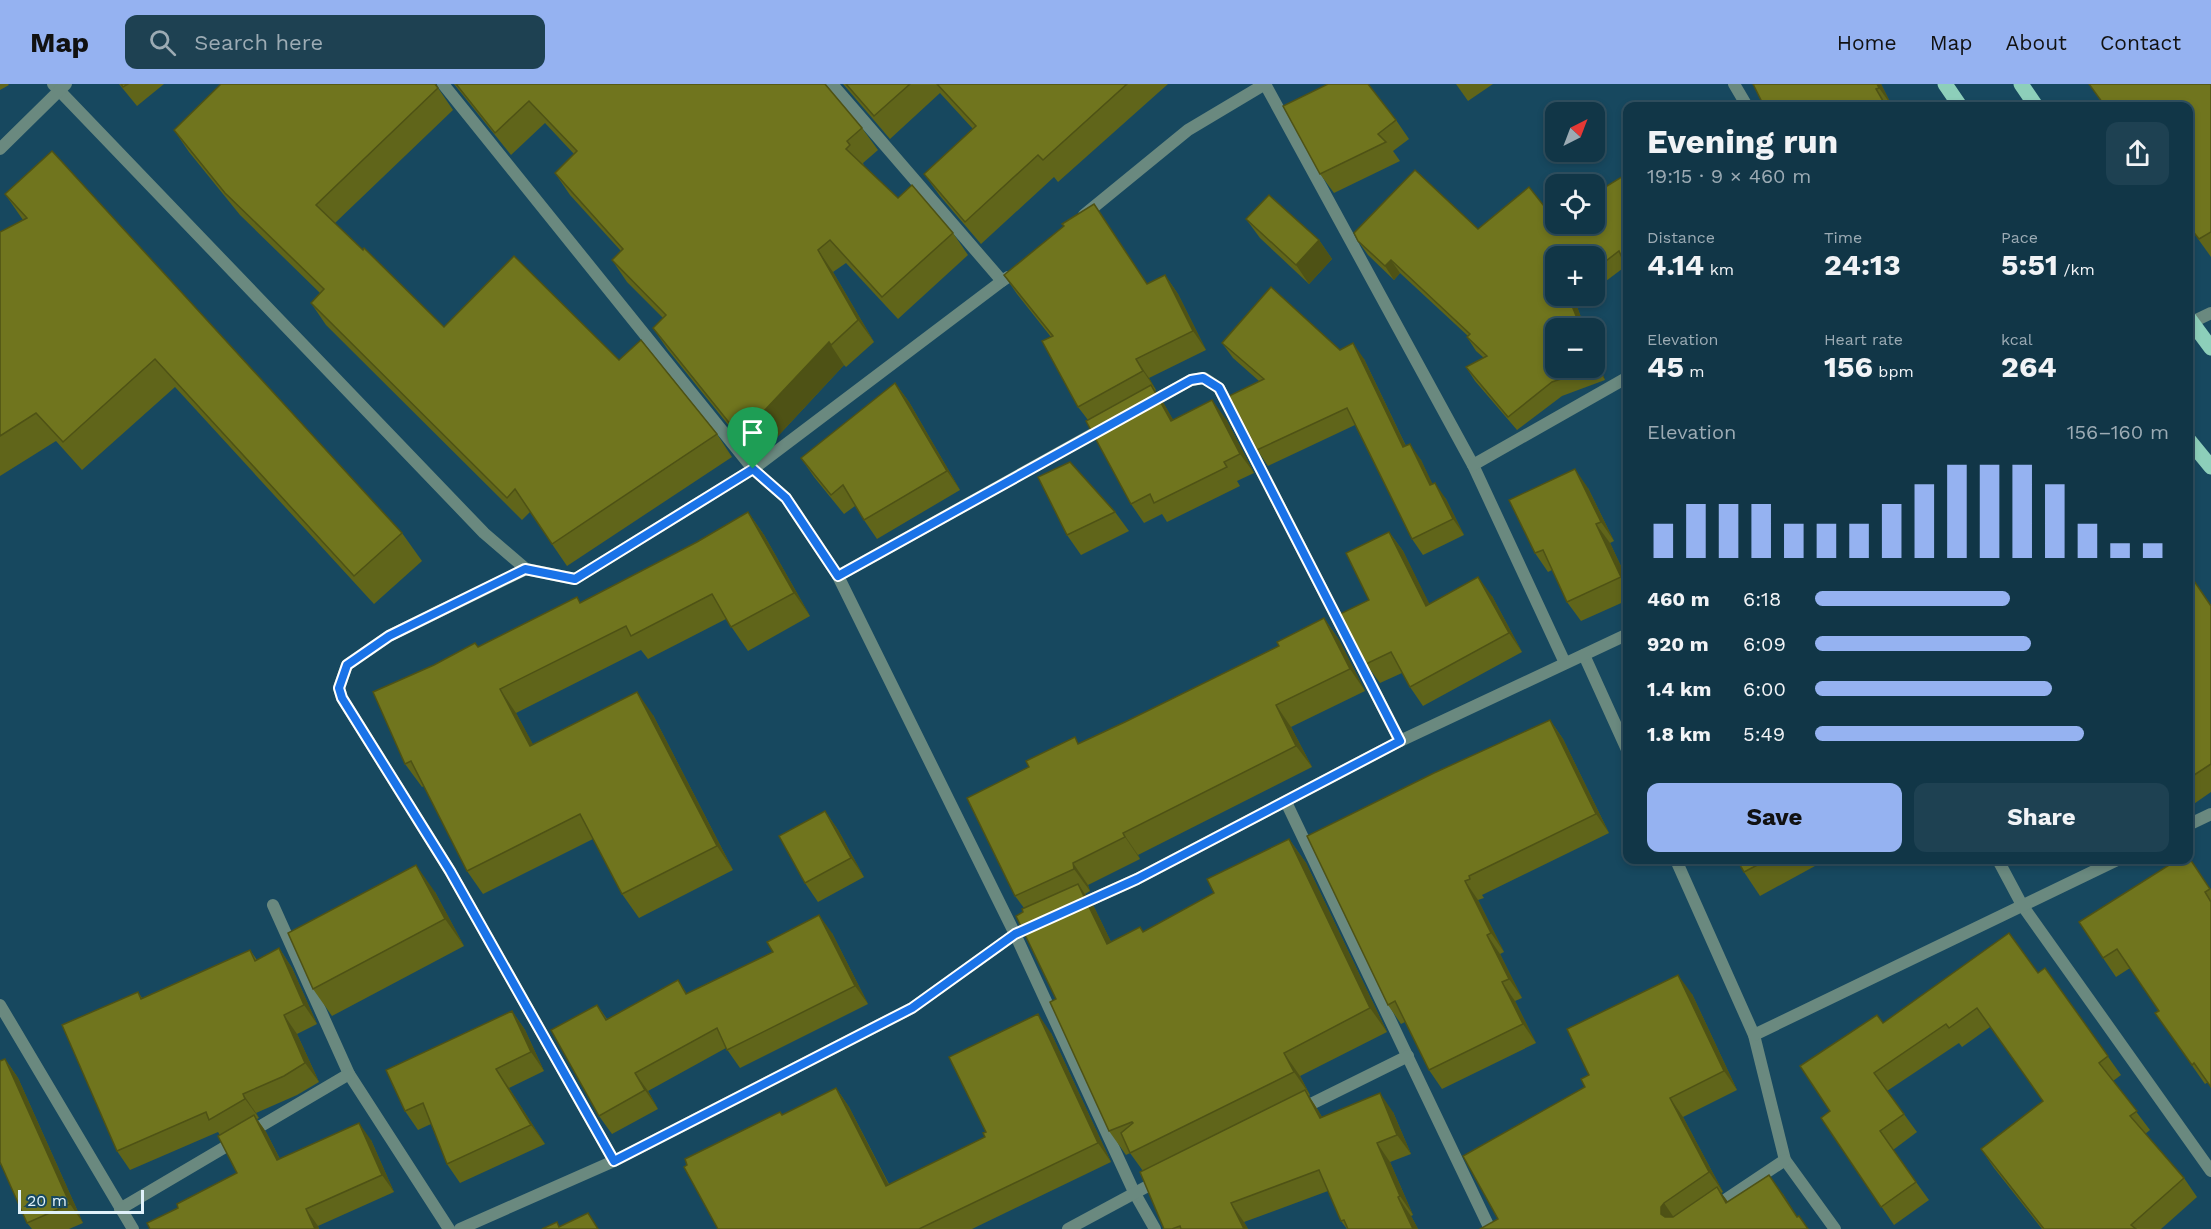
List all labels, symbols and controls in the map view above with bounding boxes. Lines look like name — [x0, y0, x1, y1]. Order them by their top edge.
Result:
search box — [125, 15, 545, 69]
text: Map — [30, 26, 89, 59]
icon: search — [146, 26, 179, 59]
text: Search here — [194, 30, 323, 55]
text: Home — [1837, 30, 1897, 55]
text: Map — [1930, 30, 1973, 55]
text: About — [2006, 30, 2067, 55]
text: Contact — [2100, 30, 2181, 55]
north arrow — [1545, 102, 1605, 162]
map controls — [1545, 102, 1605, 378]
text: Evening run — [1647, 122, 1838, 161]
button: share — [2106, 122, 2169, 185]
text: 19:15 · 9 × 460 m — [1647, 164, 1811, 188]
button: locate — [1545, 174, 1605, 234]
text: Distance — [1647, 228, 1715, 247]
text: Time — [1824, 228, 1862, 247]
text: Pace — [2001, 228, 2038, 247]
button: + — [1545, 246, 1605, 306]
text: 4.14 — [1647, 247, 1704, 282]
text: 24:13 — [1824, 247, 1901, 282]
text: 5:51 — [2001, 247, 2058, 282]
text: km — [1704, 260, 1734, 279]
text: /km — [2058, 260, 2095, 279]
button: − — [1545, 318, 1605, 378]
text: Elevation — [1647, 330, 1718, 349]
text: Heart rate — [1824, 330, 1903, 349]
text: kcal — [2001, 330, 2033, 349]
text: 45 — [1647, 349, 1684, 384]
text: 156 — [1824, 349, 1873, 384]
text: 264 — [2001, 349, 2057, 384]
text: m — [1684, 362, 1705, 381]
text: bpm — [1873, 362, 1914, 381]
pin — [727, 407, 778, 469]
icon: arrive — [736, 416, 769, 449]
text: Elevation — [1647, 420, 1736, 444]
text: 156–160 m — [2067, 420, 2169, 444]
text: 460 m — [1647, 587, 1710, 611]
text: 6:18 — [1743, 587, 1781, 611]
text: 920 m — [1647, 632, 1709, 656]
text: 6:09 — [1743, 632, 1786, 656]
text: 1.4 km — [1647, 677, 1711, 701]
text: 6:00 — [1743, 677, 1786, 701]
text: 1.8 km — [1647, 722, 1711, 746]
text: 5:49 — [1743, 722, 1785, 746]
button: Save — [1647, 783, 1902, 852]
button: Share — [1914, 783, 2169, 852]
scale bar — [18, 1187, 144, 1214]
text: 20 m — [27, 1191, 67, 1210]

